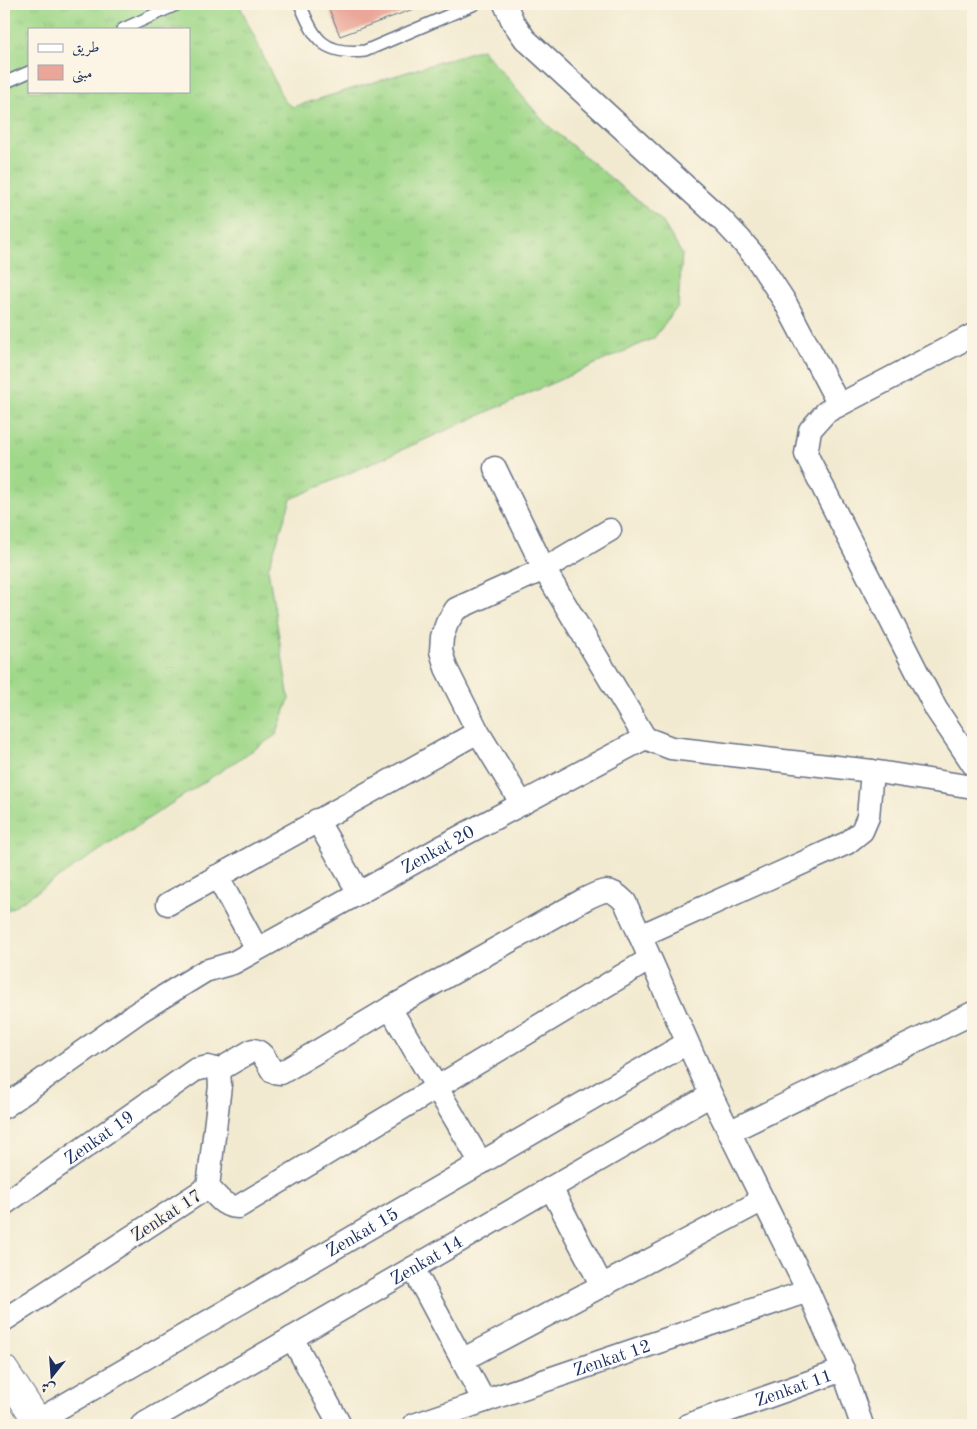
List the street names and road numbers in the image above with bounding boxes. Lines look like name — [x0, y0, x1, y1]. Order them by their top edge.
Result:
street label: Zenkat 20 — [399, 823, 477, 878]
street label: Zenkat 19 — [61, 1108, 138, 1169]
street label: Zenkat 17 — [128, 1186, 205, 1245]
street label: Zenkat 15 — [323, 1205, 402, 1261]
street label: Zenkat 14 — [388, 1233, 466, 1289]
street label: Zenkat 12 — [571, 1337, 653, 1380]
street label: Zenkat 11 — [753, 1367, 835, 1410]

